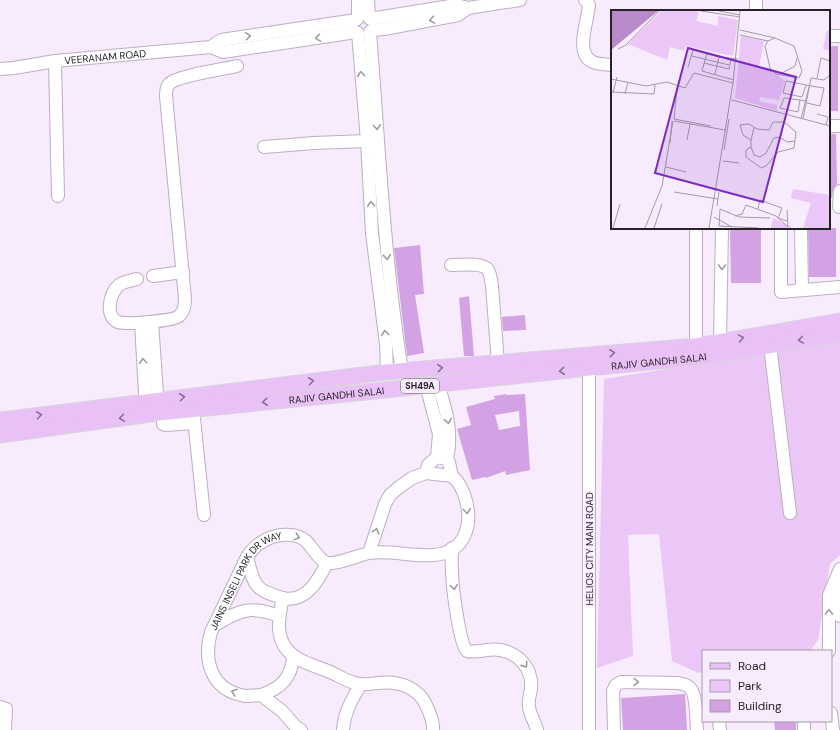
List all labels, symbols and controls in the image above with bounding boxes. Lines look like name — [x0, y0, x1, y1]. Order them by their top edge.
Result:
inset map — [611, 10, 830, 229]
one-way arrow — [429, 15, 435, 24]
one-way arrow — [245, 32, 251, 41]
one-way arrow — [315, 33, 321, 42]
street label: VEERANAM ROAD — [64, 46, 147, 67]
one-way arrow — [357, 71, 366, 77]
one-way arrow — [373, 124, 382, 130]
one-way arrow — [366, 201, 375, 207]
one-way arrow — [382, 254, 391, 260]
one-way arrow — [718, 264, 726, 270]
one-way arrow — [381, 330, 390, 336]
one-way arrow — [738, 334, 744, 343]
one-way arrow — [798, 335, 805, 344]
one-way arrow — [609, 349, 615, 358]
street label: RAJIV GANDHI SALAI — [610, 350, 708, 372]
one-way arrow — [139, 358, 148, 364]
one-way arrow — [437, 363, 444, 372]
one-way arrow — [559, 366, 565, 375]
one-way arrow — [308, 377, 314, 386]
road number: SH49A — [401, 379, 439, 393]
street label: RAJIV GANDHI SALAI — [288, 384, 385, 406]
one-way arrow — [178, 393, 185, 402]
one-way arrow — [262, 397, 268, 406]
one-way arrow — [36, 411, 42, 420]
one-way arrow — [119, 413, 125, 422]
one-way arrow — [443, 418, 452, 424]
street label: HELIOS CITY MAIN ROAD — [583, 492, 596, 606]
one-way arrow — [463, 508, 472, 514]
one-way arrow — [372, 527, 380, 534]
street label: JAINS INSELI PARK DR WAY — [206, 529, 283, 632]
one-way arrow — [294, 533, 301, 541]
one-way arrow — [449, 584, 458, 590]
one-way arrow — [825, 609, 833, 615]
legend — [702, 650, 832, 722]
text: Road — [738, 658, 766, 674]
one-way arrow — [520, 661, 527, 668]
one-way arrow — [633, 678, 639, 687]
text: Park — [738, 678, 762, 694]
one-way arrow — [231, 688, 238, 696]
text: Building — [738, 698, 782, 714]

